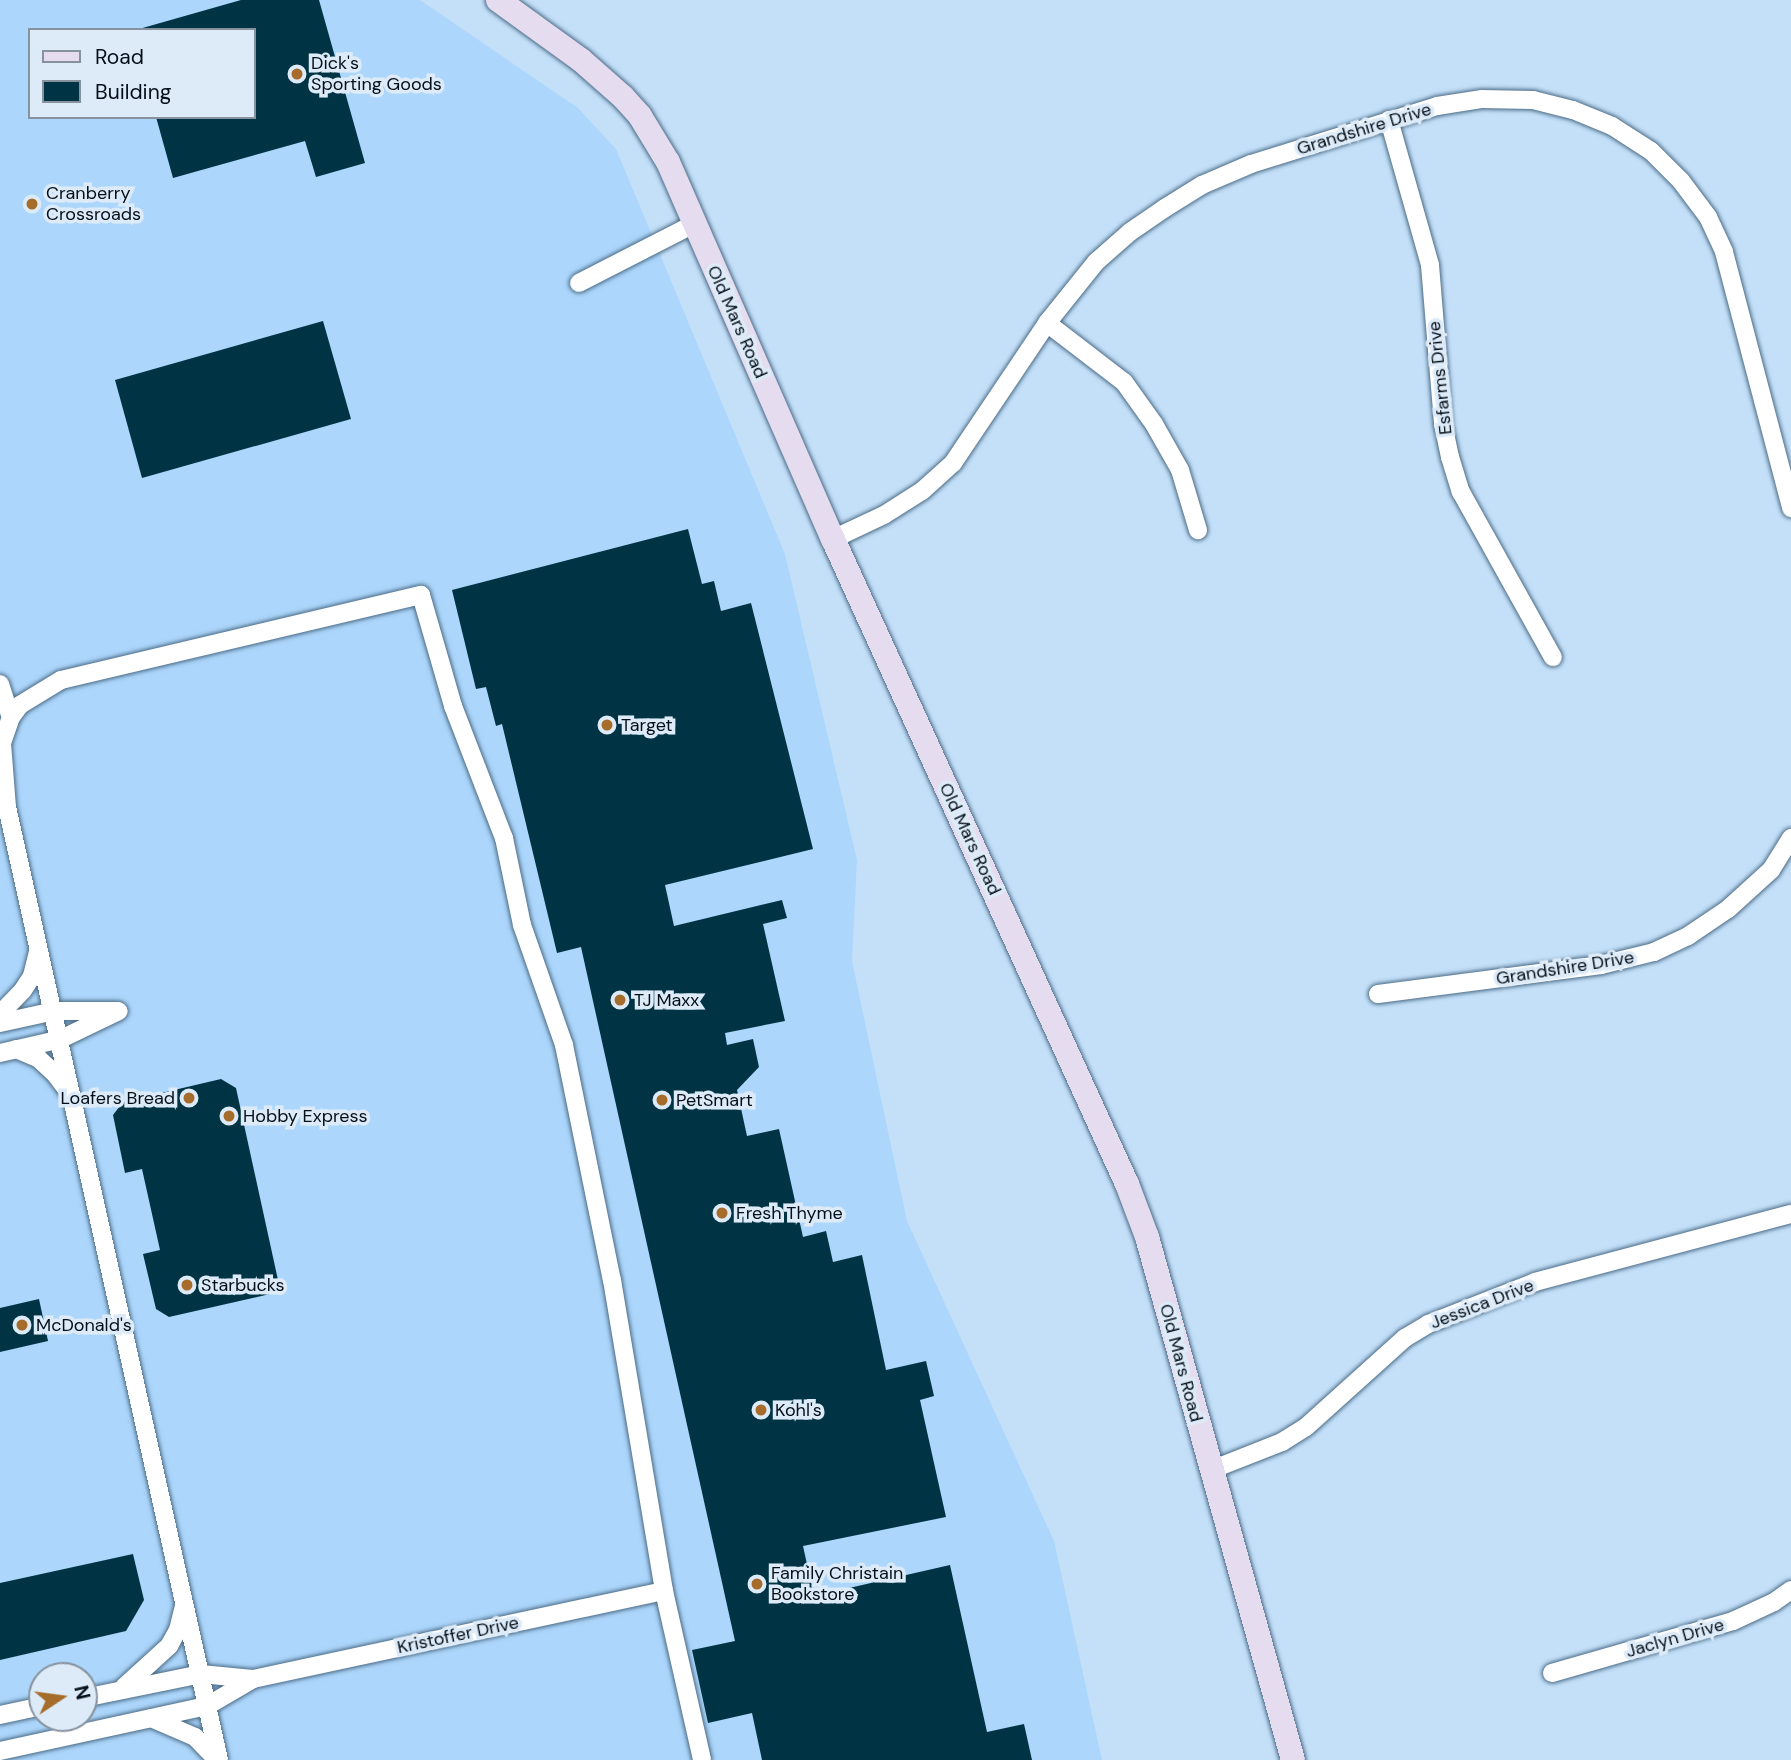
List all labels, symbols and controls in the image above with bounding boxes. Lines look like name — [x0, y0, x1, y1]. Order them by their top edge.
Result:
legend — [28, 28, 256, 119]
text: Road — [95, 43, 144, 71]
place label: Dick's Sporting Goods — [311, 53, 442, 96]
marker: Dick's Sporting Goods — [289, 66, 305, 82]
text: Building — [95, 78, 171, 106]
street label: Grandshire Drive — [1294, 98, 1434, 160]
place label: Cranberry Crossroads — [46, 183, 141, 226]
marker: Cranberry Crossroads — [24, 196, 40, 212]
street label: Old Mars Road — [702, 262, 772, 382]
street label: Esfarms Drive — [1423, 320, 1457, 436]
place label: Target — [621, 714, 673, 736]
marker: Target — [599, 717, 615, 733]
street label: Old Mars Road — [935, 779, 1005, 899]
street label: Grandshire Drive — [1494, 946, 1636, 990]
place label: TJ Maxx — [634, 989, 699, 1011]
marker: TJ Maxx — [612, 992, 628, 1008]
place label: Loafers Bread — [60, 1087, 175, 1109]
place label: PetSmart — [676, 1089, 753, 1111]
marker: Loafers Bread — [181, 1090, 197, 1106]
marker: PetSmart — [654, 1092, 670, 1108]
place label: Hobby Express — [243, 1105, 368, 1127]
marker: Hobby Express — [221, 1108, 237, 1124]
place label: Fresh Thyme — [736, 1202, 843, 1224]
marker: Fresh Thyme — [714, 1205, 730, 1221]
place label: Starbucks — [201, 1274, 284, 1296]
street label: Jessica Drive — [1427, 1274, 1537, 1334]
marker: Starbucks — [179, 1277, 195, 1293]
street label: Old Mars Road — [1155, 1302, 1207, 1424]
place label: McDonald's — [36, 1314, 132, 1336]
marker: McDonald's — [14, 1317, 30, 1333]
place label: Kohl's — [775, 1399, 822, 1421]
marker: Kohl's — [753, 1402, 769, 1418]
place label: Family Christain Bookstore — [771, 1563, 903, 1606]
marker: Family Christain Bookstore — [749, 1576, 765, 1592]
street label: Kristoffer Drive — [395, 1612, 521, 1658]
street label: Jaclyn Drive — [1624, 1614, 1726, 1662]
north arrow — [28, 1662, 98, 1732]
text: N — [68, 1683, 96, 1702]

